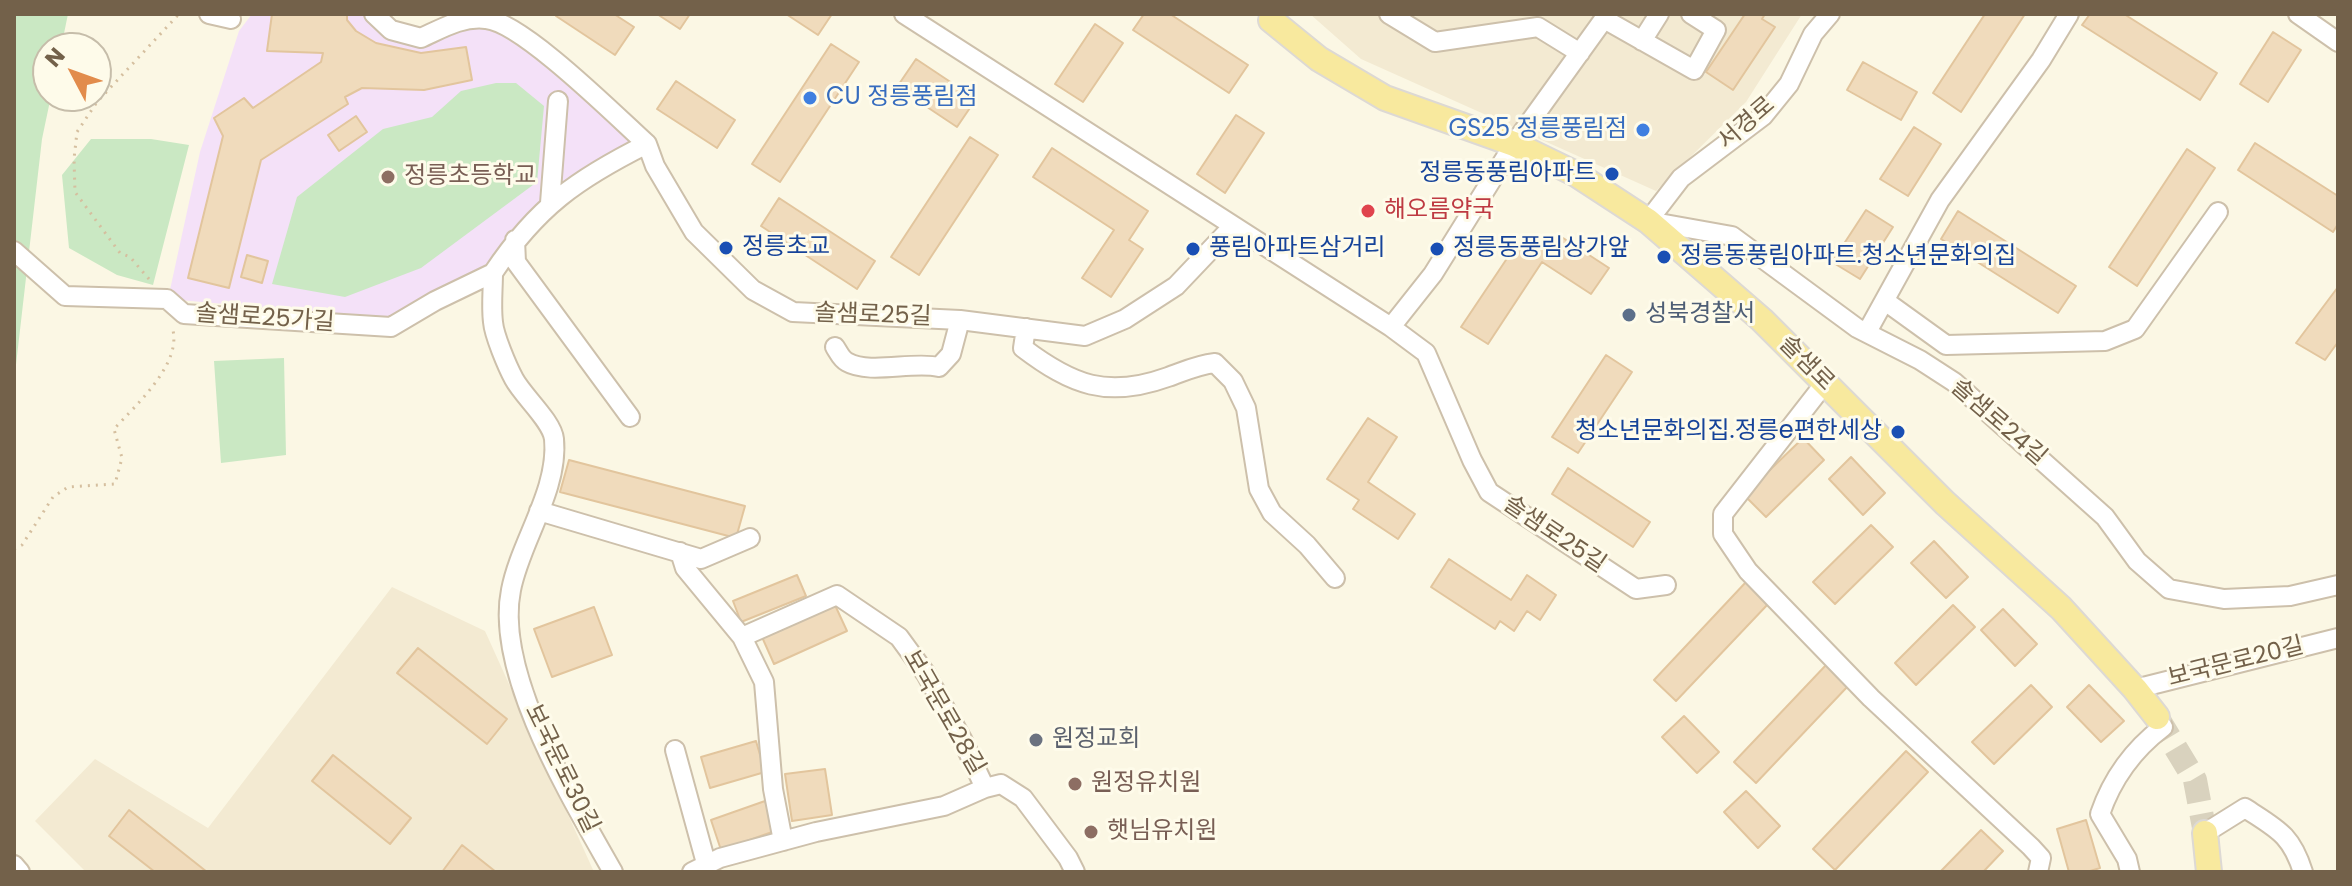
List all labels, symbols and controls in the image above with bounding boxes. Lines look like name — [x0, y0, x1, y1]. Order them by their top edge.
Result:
north arrow — [32, 32, 112, 112]
text: N — [38, 41, 72, 74]
place label: CU 정릉풍림점 — [826, 84, 978, 112]
marker: CU 정릉풍림점 — [801, 89, 819, 107]
street label: 서경로 — [1713, 91, 1781, 157]
place label: GS25 정릉풍림점 — [1449, 116, 1627, 144]
marker: GS25 정릉풍림점 — [1634, 121, 1652, 139]
place label: 정릉동풍림아파트 — [1419, 160, 1596, 188]
place label: 정릉초등학교 — [404, 163, 536, 191]
marker: 정릉동풍림아파트 — [1603, 165, 1621, 183]
marker: 정릉초등학교 — [379, 168, 397, 186]
place label: 해오름약국 — [1384, 197, 1494, 225]
marker: 해오름약국 — [1359, 202, 1377, 220]
place label: 정릉초교 — [742, 234, 830, 262]
place label: 풍림아파트삼거리 — [1209, 235, 1386, 263]
place label: 정릉동풍림상가앞 — [1453, 235, 1630, 263]
marker: 정릉초교 — [717, 239, 735, 257]
marker: 풍림아파트삼거리 — [1184, 240, 1202, 258]
marker: 정릉동풍림상가앞 — [1428, 240, 1446, 258]
place label: 정릉동풍림아파트.청소년문화의집 — [1680, 243, 2016, 271]
marker: 정릉동풍림아파트.청소년문화의집 — [1655, 248, 1673, 266]
street label: 솔샘로25가길 — [195, 300, 335, 338]
street label: 솔샘로25길 — [814, 300, 932, 332]
place label: 성북경찰서 — [1645, 301, 1755, 329]
marker: 성북경찰서 — [1620, 306, 1638, 324]
street label: 솔샘로 — [1772, 330, 1840, 398]
street label: 솔샘로24길 — [1944, 374, 2052, 472]
place label: 청소년문화의집.정릉e편한세상 — [1575, 418, 1882, 446]
marker: 청소년문화의집.정릉e편한세상 — [1889, 423, 1907, 441]
street label: 솔샘로25길 — [1497, 490, 1611, 580]
street label: 보국문로20길 — [2165, 632, 2307, 694]
street label: 보국문로28길 — [896, 645, 990, 781]
street label: 보국문로30길 — [517, 700, 605, 838]
place label: 원정교회 — [1052, 726, 1140, 754]
marker: 원정교회 — [1027, 731, 1045, 749]
place label: 원정유치원 — [1091, 770, 1201, 798]
marker: 원정유치원 — [1066, 775, 1084, 793]
place label: 햇님유치원 — [1107, 818, 1217, 846]
marker: 햇님유치원 — [1082, 823, 1100, 841]

